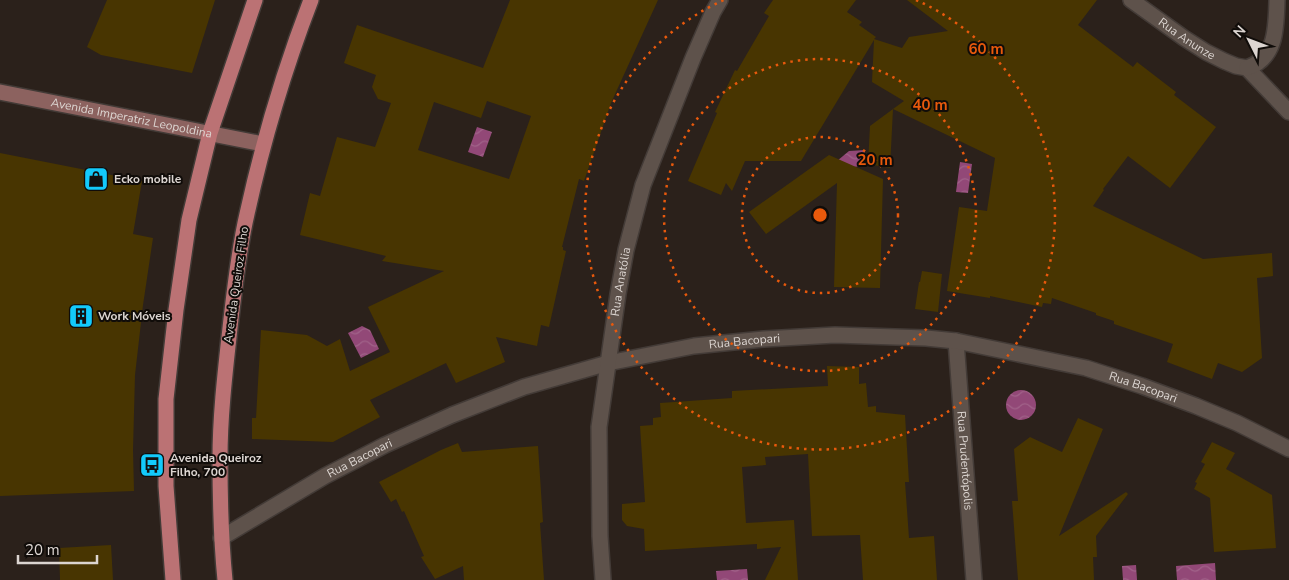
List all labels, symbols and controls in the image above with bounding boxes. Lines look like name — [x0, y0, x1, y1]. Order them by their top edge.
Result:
street label: Rua Anunze — [1155, 14, 1218, 63]
north arrow — [1224, 15, 1274, 65]
text: N — [1229, 21, 1250, 42]
text: 60 m — [968, 39, 1004, 59]
street label: Avenida Imperatriz Leopoldina — [49, 94, 213, 142]
text: 40 m — [912, 95, 948, 115]
text: 20 m — [857, 150, 893, 170]
shop icon: Ecko mobile — [83, 166, 109, 192]
place label: Ecko mobile — [114, 171, 182, 187]
centre of rings — [811, 206, 829, 224]
street label: Avenida Queiroz Filho — [220, 225, 252, 344]
street label: Rua Anatólia — [607, 246, 634, 317]
building icon: Work Móveis — [68, 303, 94, 329]
place label: Work Móveis — [98, 308, 171, 324]
street label: Rua Bacopari — [708, 330, 780, 352]
street label: Rua Bacopari — [1107, 368, 1180, 406]
street label: Rua Prudentópolis — [953, 410, 977, 511]
street label: Rua Bacopari — [324, 435, 395, 482]
place label: Avenida Queiroz Filho, 700 — [170, 450, 262, 480]
bus stop icon: Avenida Queiroz Filho, 700 — [139, 452, 165, 478]
scale bar — [18, 532, 96, 564]
text: 20 m — [25, 540, 60, 560]

